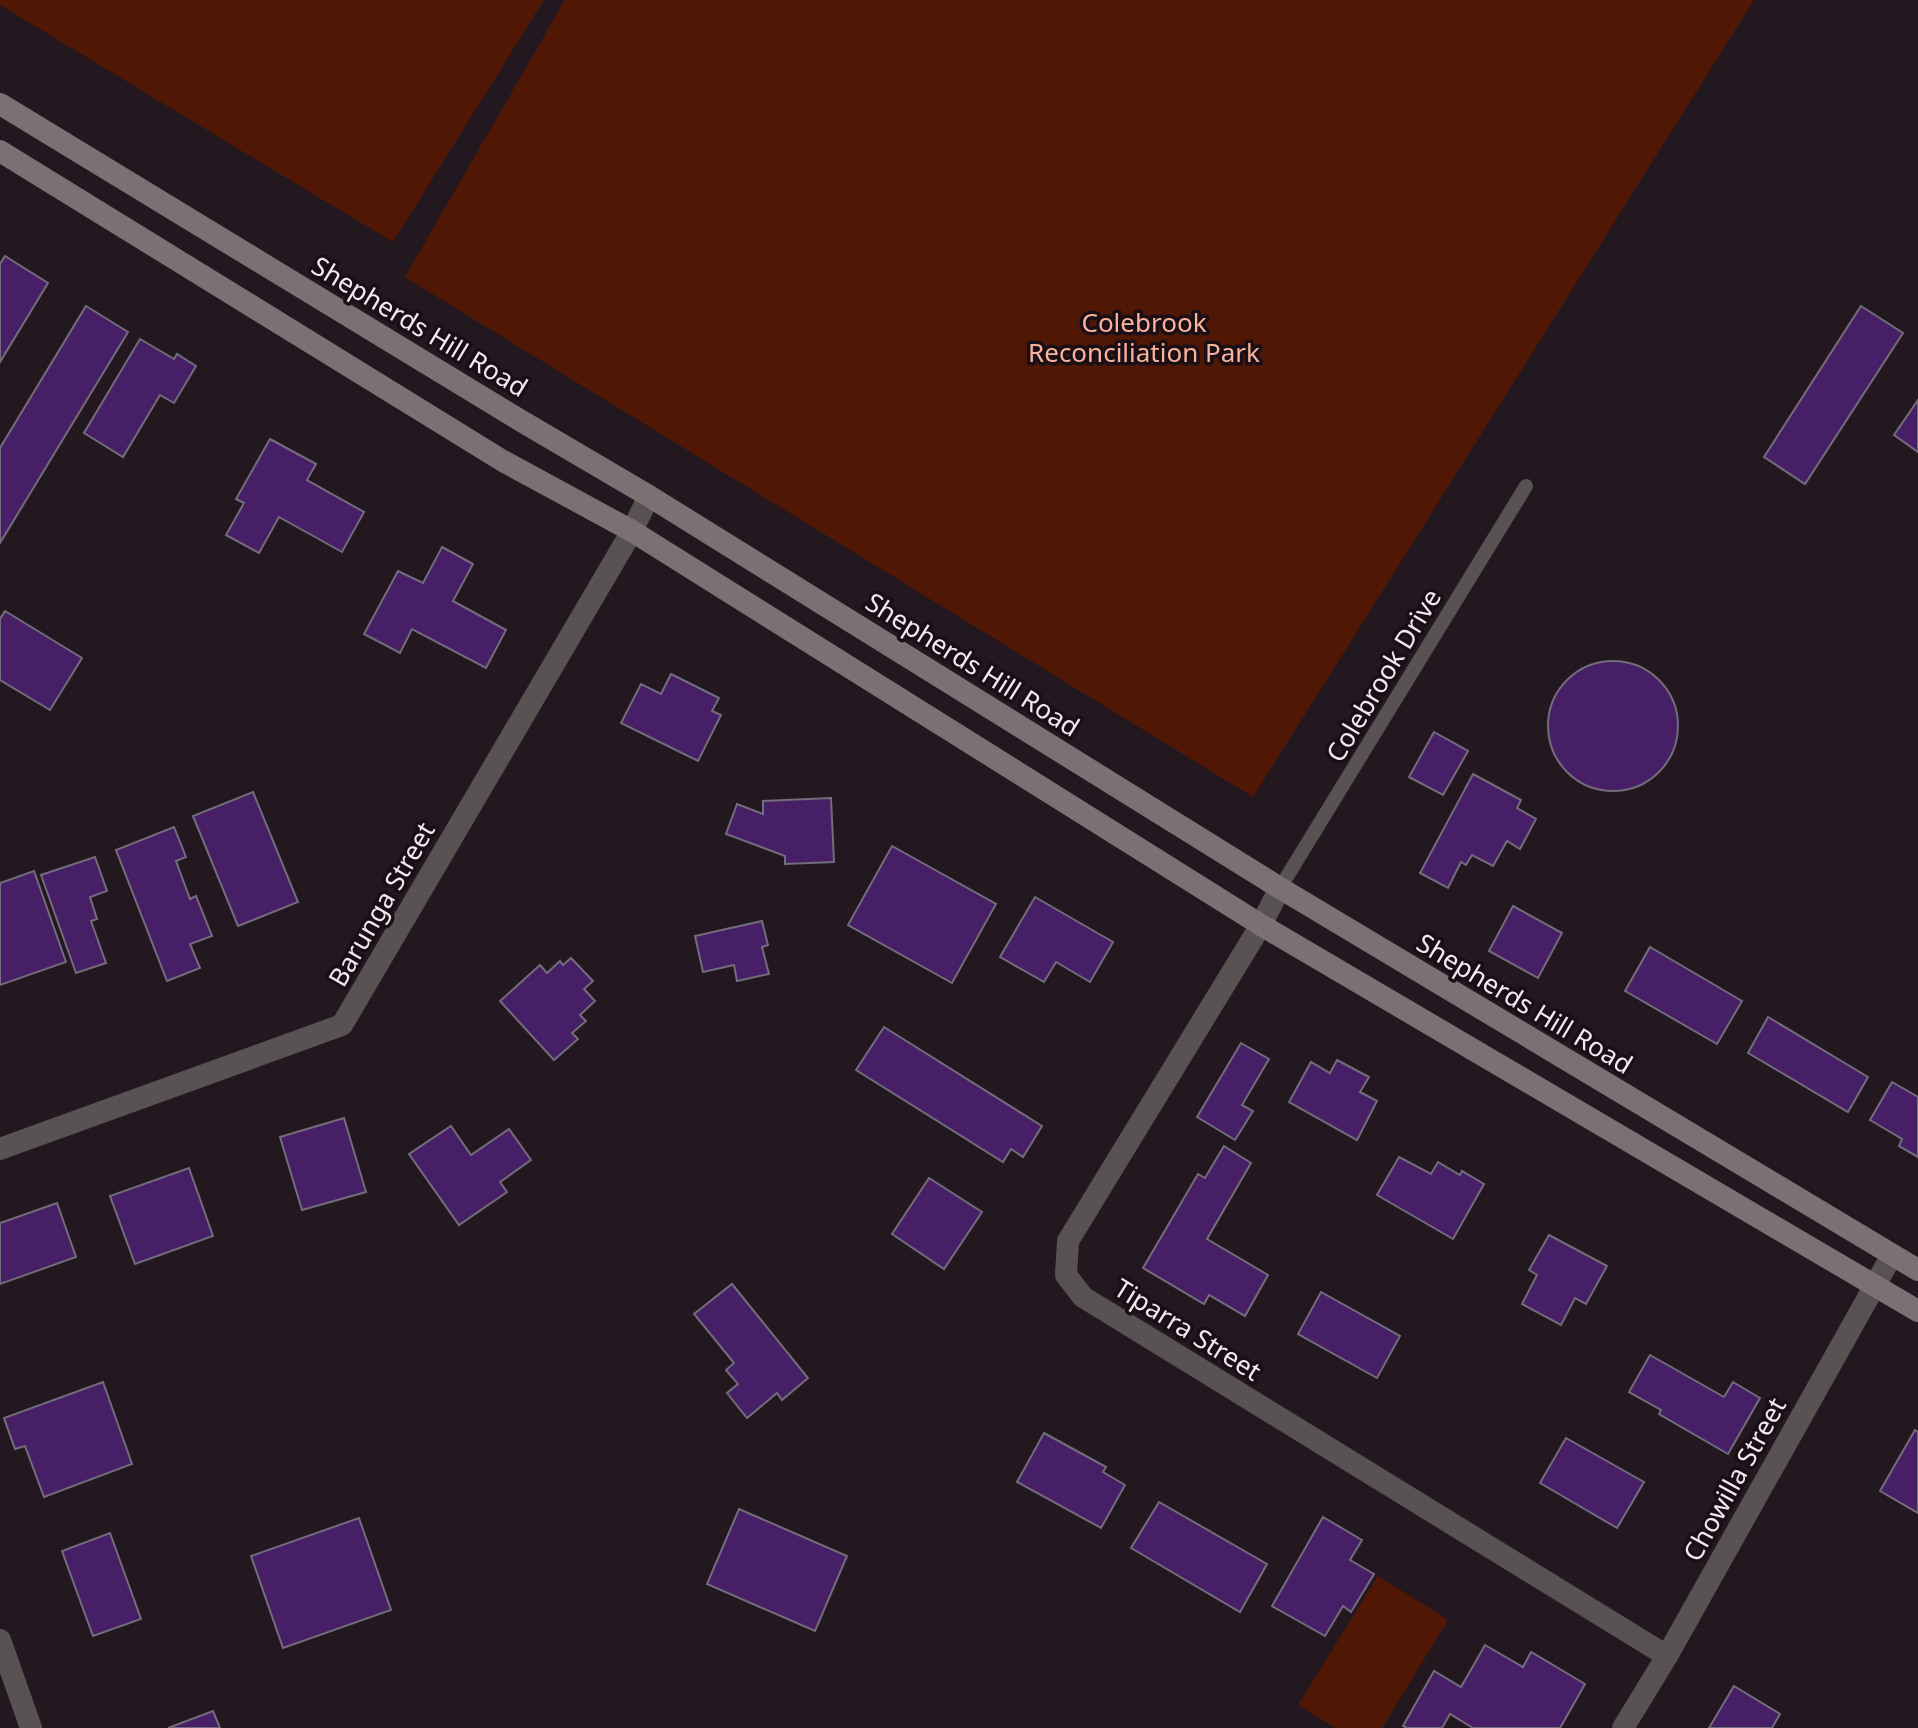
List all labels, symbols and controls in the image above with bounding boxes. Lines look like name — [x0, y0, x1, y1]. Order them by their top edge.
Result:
street label: Shepherds Hill Road — [305, 247, 535, 405]
park label: Colebrook Reconciliation Park — [1028, 304, 1260, 370]
street label: Colebrook Drive — [1317, 582, 1449, 768]
street label: Shepherds Hill Road — [859, 584, 1087, 744]
street label: Barunga Street — [319, 815, 443, 993]
street label: Shepherds Hill Road — [1410, 924, 1640, 1082]
street label: Tiparra Street — [1108, 1270, 1268, 1388]
street label: Chowilla Street — [1674, 1391, 1794, 1567]

